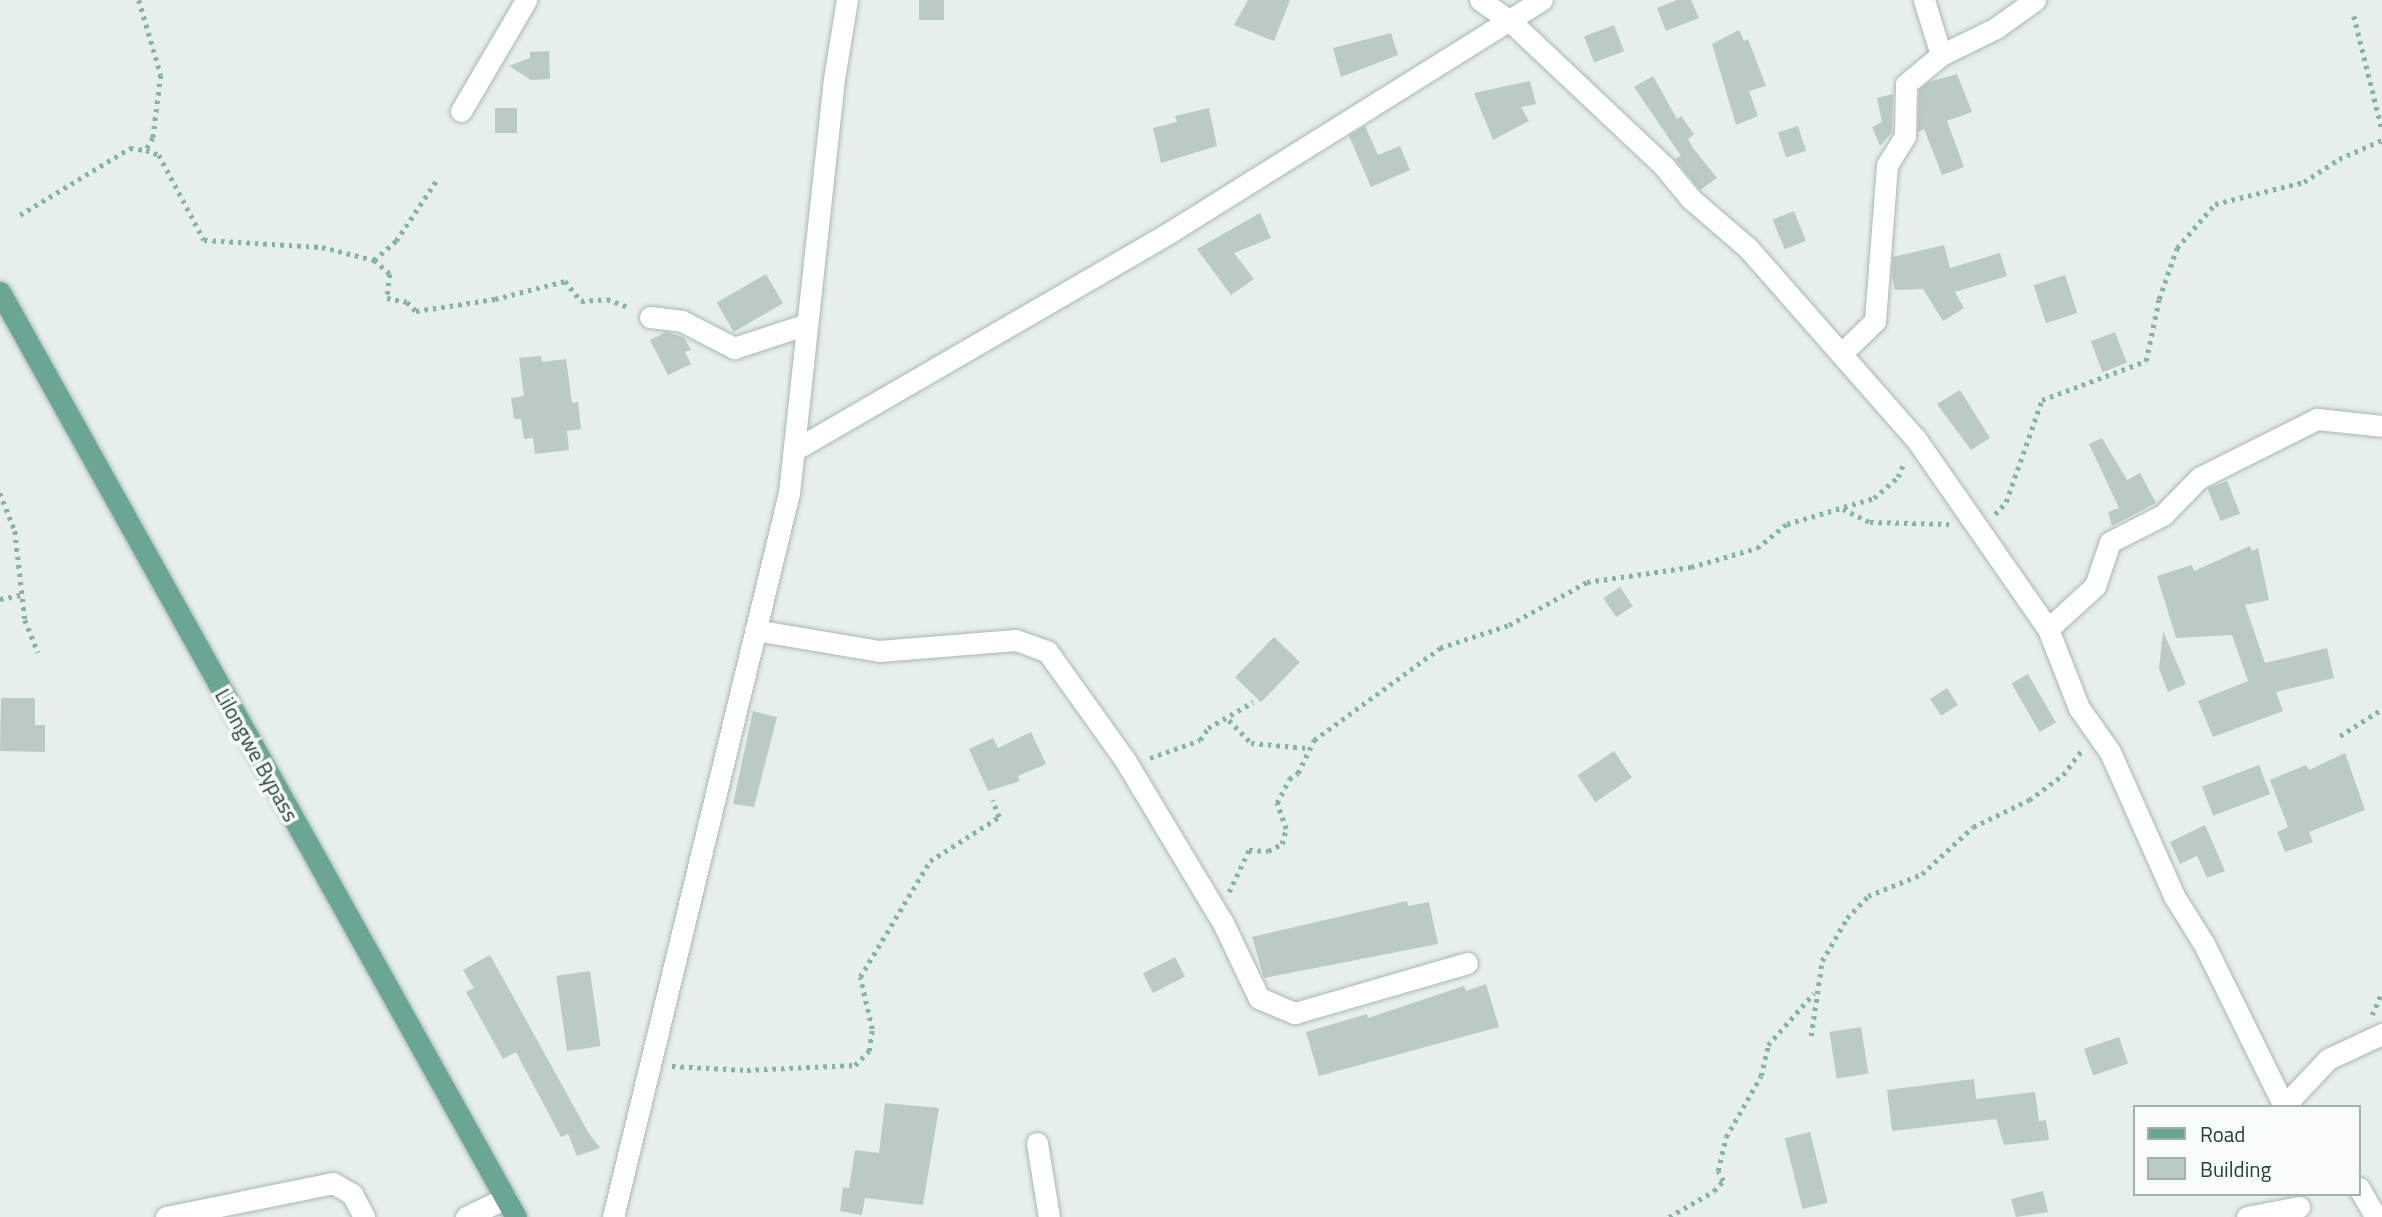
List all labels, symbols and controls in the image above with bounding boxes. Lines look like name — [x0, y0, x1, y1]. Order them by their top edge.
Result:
street label: Lilongwe Bypass — [210, 684, 304, 826]
legend — [2134, 1105, 2361, 1196]
text: Road — [2200, 1118, 2245, 1150]
text: Building — [2200, 1153, 2271, 1185]

